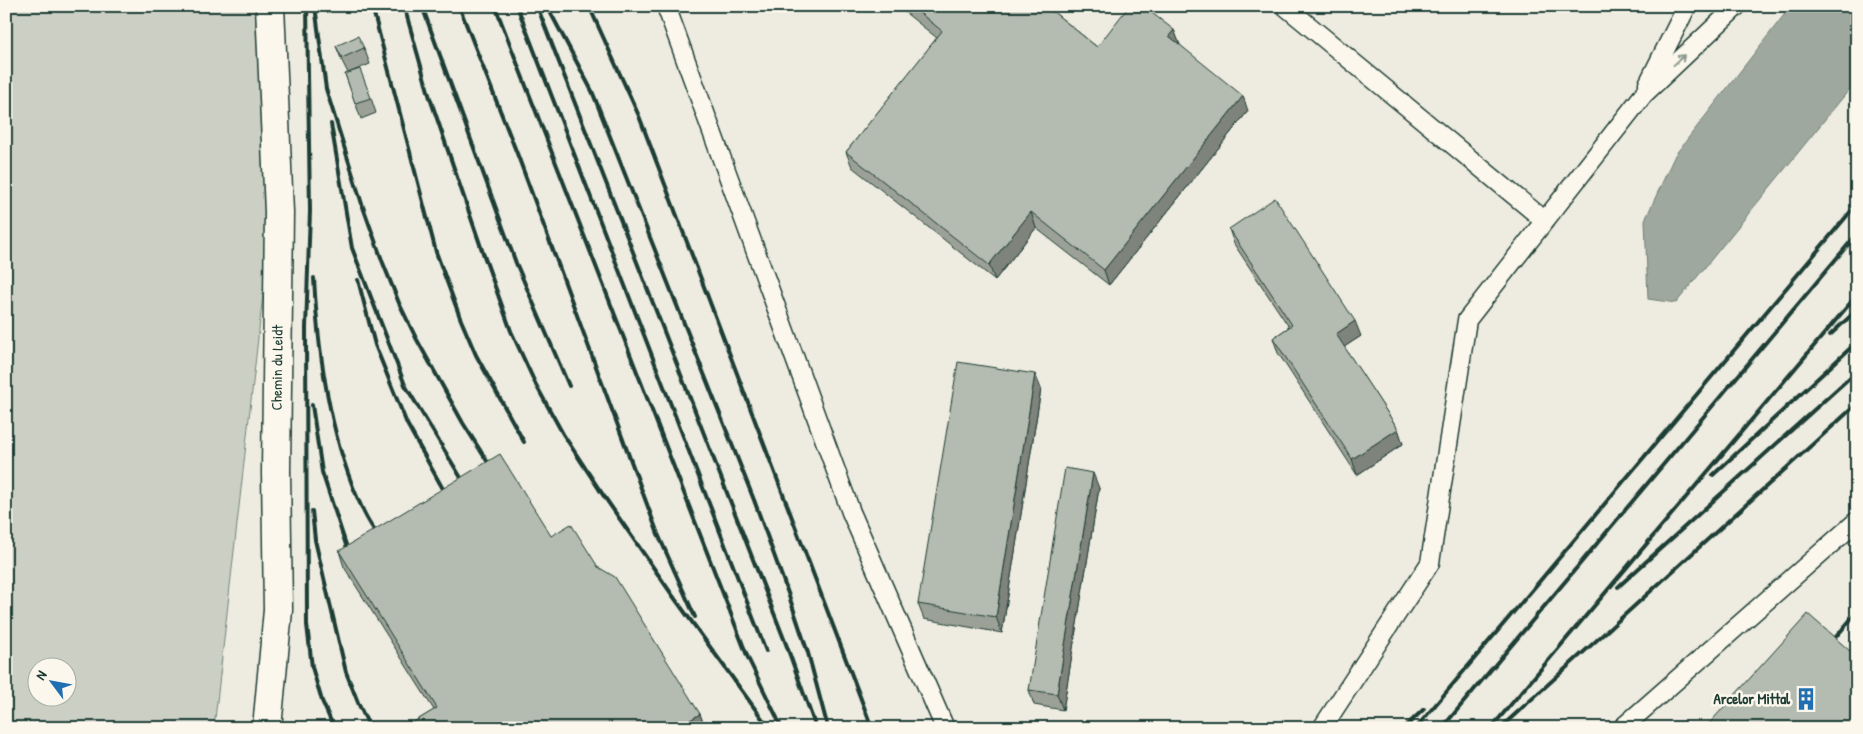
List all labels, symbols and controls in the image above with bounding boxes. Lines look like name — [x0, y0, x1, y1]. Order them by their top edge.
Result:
one-way arrow — [1673, 54, 1686, 66]
street label: Chemin du Leidt — [266, 324, 288, 410]
north arrow — [28, 656, 78, 706]
text: N — [31, 666, 51, 683]
building icon: Arcelor Mittal — [1793, 686, 1819, 712]
place label: Arcelor Mittal — [1713, 688, 1791, 709]

